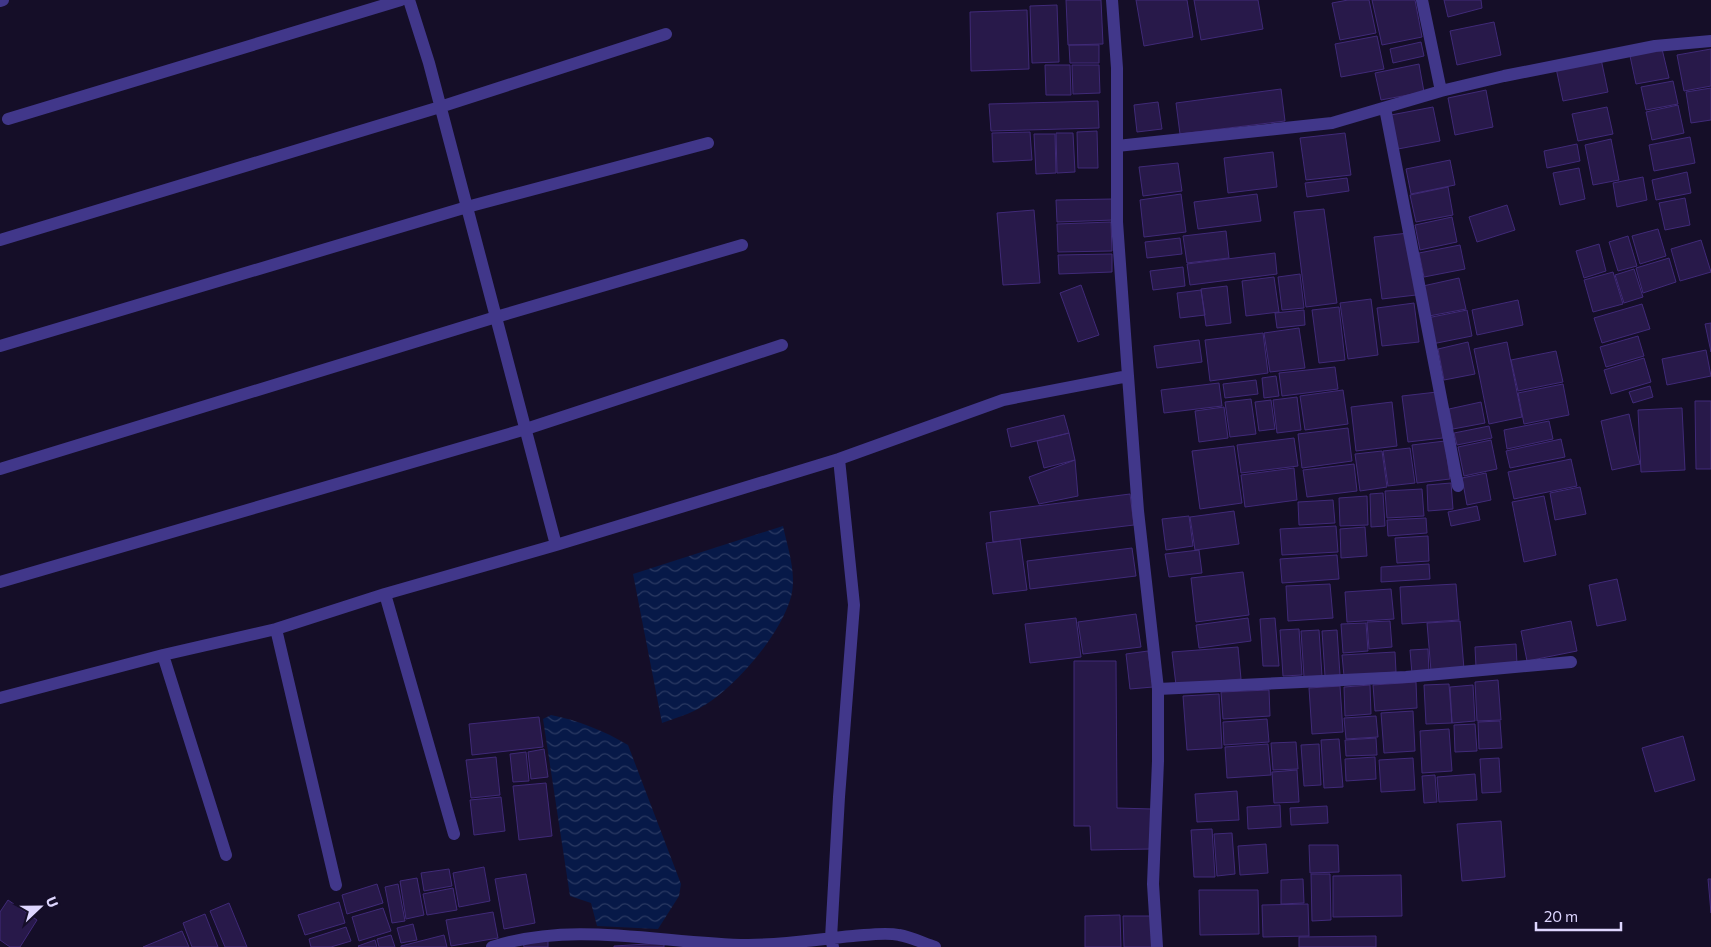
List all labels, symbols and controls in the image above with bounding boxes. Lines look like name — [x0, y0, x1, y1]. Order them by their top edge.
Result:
north arrow — [15, 882, 65, 932]
text: U — [43, 894, 62, 910]
scale bar — [1536, 900, 1621, 932]
text: 20 m — [1544, 907, 1578, 925]

